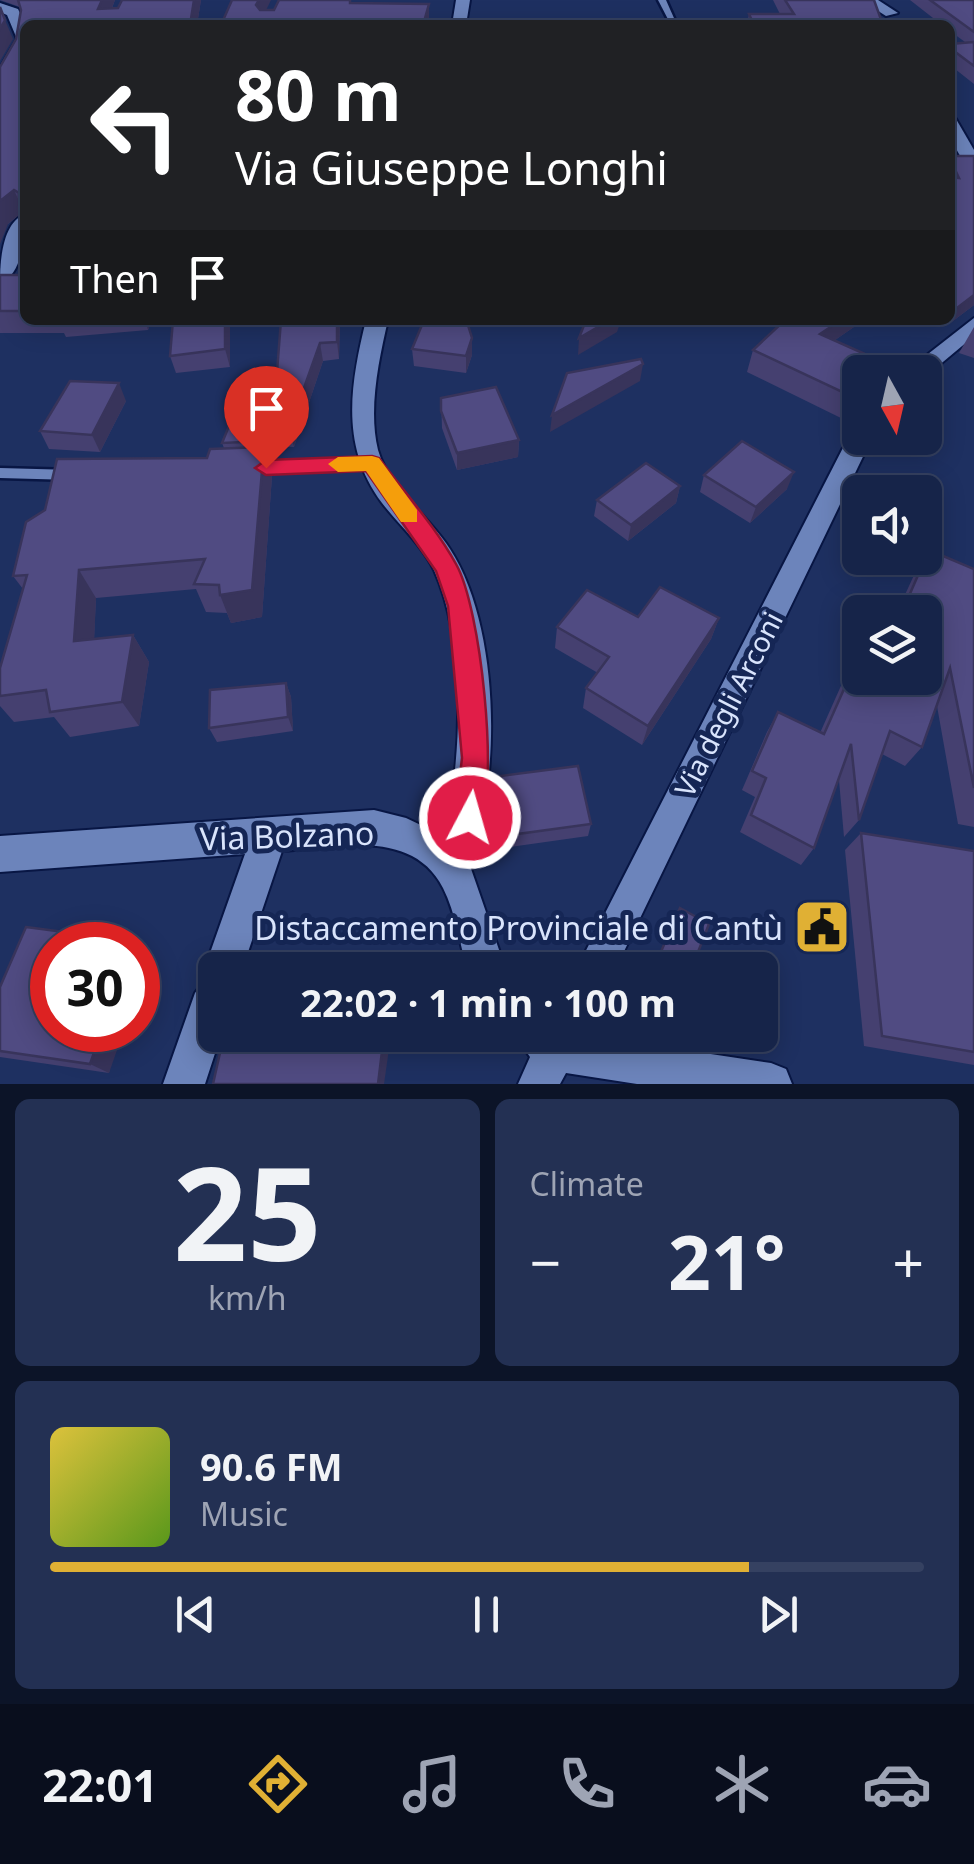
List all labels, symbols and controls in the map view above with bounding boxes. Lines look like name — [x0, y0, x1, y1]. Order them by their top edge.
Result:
text: 80 m — [235, 46, 402, 142]
icon: left — [70, 60, 200, 190]
text: Via Giuseppe Longhi — [235, 137, 668, 198]
icon: arrive — [180, 250, 235, 305]
text: Then — [70, 252, 160, 304]
north arrow — [842, 355, 942, 455]
map controls — [842, 355, 942, 695]
pin — [224, 366, 309, 469]
icon: arrive — [239, 381, 294, 436]
button: sound — [842, 475, 942, 575]
button: layers — [842, 595, 942, 695]
street label: Via degli Arconi — [665, 605, 791, 803]
position arrow — [418, 766, 522, 870]
street label: Via Bolzano — [199, 810, 375, 860]
public building icon: Distaccamento Provinciale di Cantù — [792, 897, 852, 957]
place label: Distaccamento Provinciale di Cantù — [254, 906, 783, 949]
speed limit sign: 30 — [30, 922, 160, 1052]
text: 22:02 · 1 min · 100 m — [300, 976, 676, 1028]
text: 25 — [173, 1122, 322, 1299]
text: Climate — [530, 1162, 644, 1205]
text: 21° — [668, 1210, 786, 1312]
text: − — [530, 1224, 561, 1299]
text: + — [893, 1224, 924, 1299]
text: km/h — [208, 1276, 287, 1319]
text: 90.6 FM — [200, 1440, 342, 1492]
text: Music — [200, 1492, 288, 1535]
icon: previous — [168, 1587, 223, 1642]
icon: pause — [459, 1587, 514, 1642]
icon: next — [751, 1587, 806, 1642]
icon: directions — [243, 1749, 313, 1819]
icon: music — [397, 1749, 467, 1819]
icon: phone — [552, 1749, 622, 1819]
icon: climate — [707, 1749, 777, 1819]
icon: car — [862, 1749, 932, 1819]
text: 22:01 — [42, 1754, 158, 1815]

